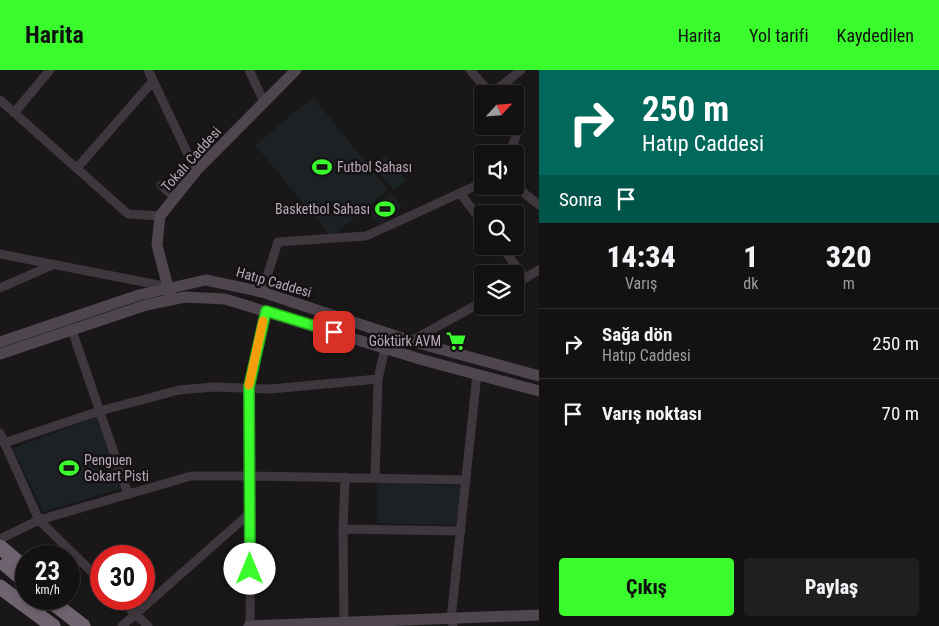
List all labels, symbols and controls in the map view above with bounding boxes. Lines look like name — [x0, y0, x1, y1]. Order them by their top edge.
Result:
text: Harita — [25, 21, 84, 49]
text: Harita — [678, 25, 721, 46]
text: Yol tarifi — [749, 25, 809, 46]
text: Kaydedilen — [837, 25, 914, 46]
north arrow — [474, 85, 524, 135]
map controls — [474, 85, 524, 315]
text: 250 m — [642, 89, 729, 130]
icon: right — [559, 90, 624, 155]
street label: Tokalı Caddesi — [158, 124, 224, 194]
text: Hatıp Caddesi — [642, 131, 764, 156]
button: sound — [474, 145, 524, 195]
sports icon: Futbol Sahası — [311, 156, 333, 178]
place label: Futbol Sahası — [337, 159, 412, 175]
icon: arrive — [612, 185, 640, 213]
text: Sonra — [559, 188, 602, 211]
sports icon: Basketbol Sahası — [374, 198, 396, 220]
place label: Basketbol Sahası — [275, 201, 370, 217]
button: search — [474, 205, 524, 255]
text: 14:34 — [606, 239, 676, 274]
text: 1 — [743, 239, 758, 274]
text: 320 — [826, 239, 872, 274]
street label: Hatıp Caddesi — [234, 264, 314, 300]
button: layers — [474, 265, 524, 315]
text: Varış — [625, 274, 657, 293]
text: dk — [743, 274, 758, 293]
text: m — [843, 274, 855, 293]
pin — [313, 311, 355, 353]
icon: arrive — [320, 318, 348, 346]
text: Sağa dön — [602, 323, 672, 346]
supermarket icon: Göktürk AVM — [445, 330, 467, 352]
icon: right — [559, 330, 587, 358]
text: 250 m — [872, 332, 919, 355]
place label: Göktürk AVM — [369, 333, 441, 349]
text: Hatıp Caddesi — [602, 346, 691, 365]
icon: arrive — [559, 400, 587, 428]
text: Varış noktası — [602, 402, 702, 425]
text: 70 m — [882, 402, 919, 425]
place label: Penguen Gokart Pisti — [84, 452, 149, 484]
sports icon: Penguen Gokart Pisti — [58, 457, 80, 479]
position arrow — [223, 542, 275, 594]
speed limit sign: 30 — [90, 545, 155, 610]
text: 23 — [35, 557, 60, 586]
button: Çıkış — [559, 558, 734, 616]
button: Paylaş — [744, 558, 919, 616]
text: km/h — [35, 583, 60, 597]

